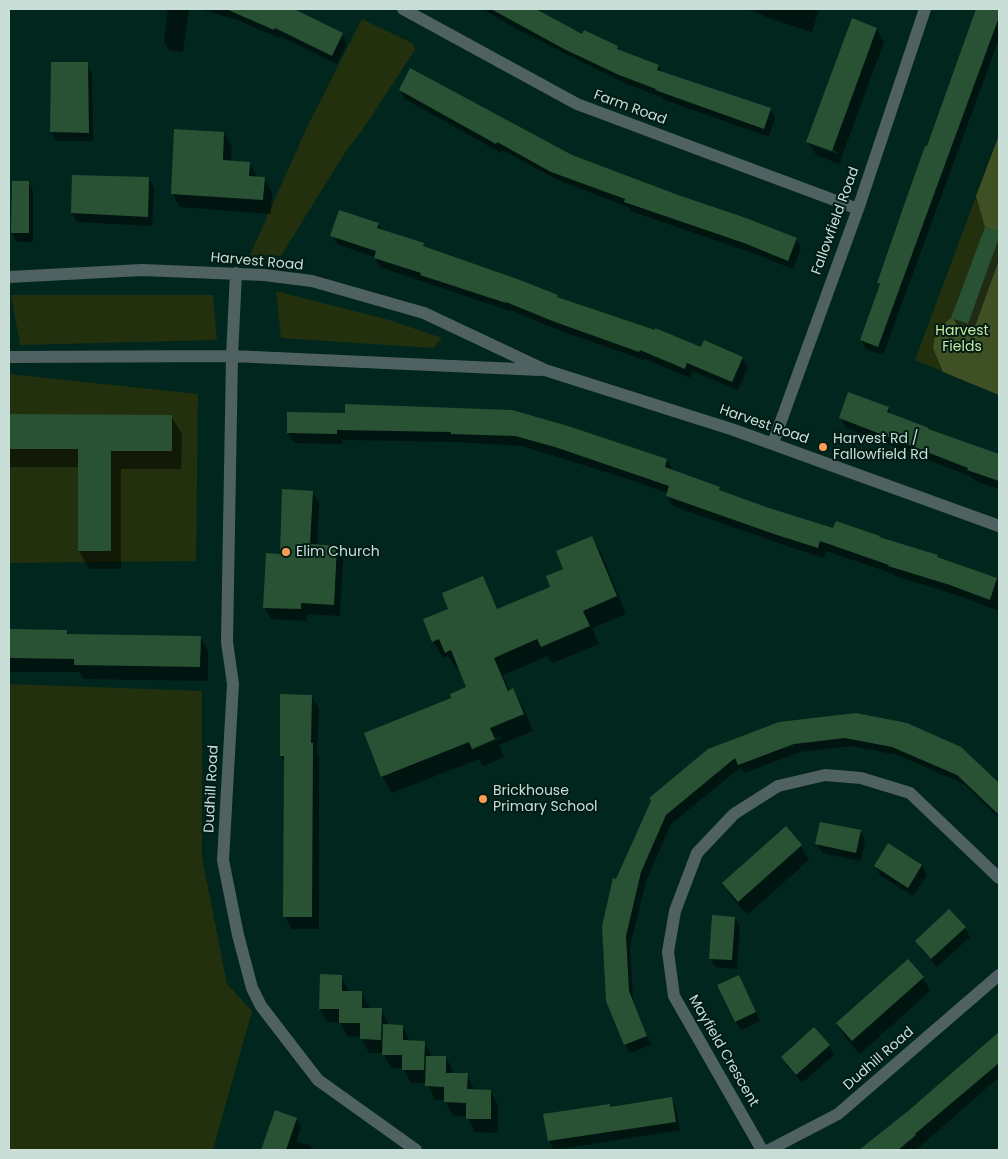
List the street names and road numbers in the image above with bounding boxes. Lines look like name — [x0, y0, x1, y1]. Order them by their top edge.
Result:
street label: Farm Road — [591, 87, 669, 129]
street label: Fallowfield Road — [809, 165, 863, 277]
street label: Harvest Road — [210, 250, 304, 274]
street label: Harvest Road — [717, 402, 811, 448]
street label: Dudhill Road — [201, 745, 223, 833]
street label: Mayfield Crescent — [684, 992, 762, 1110]
street label: Dudhill Road — [840, 1024, 918, 1094]

